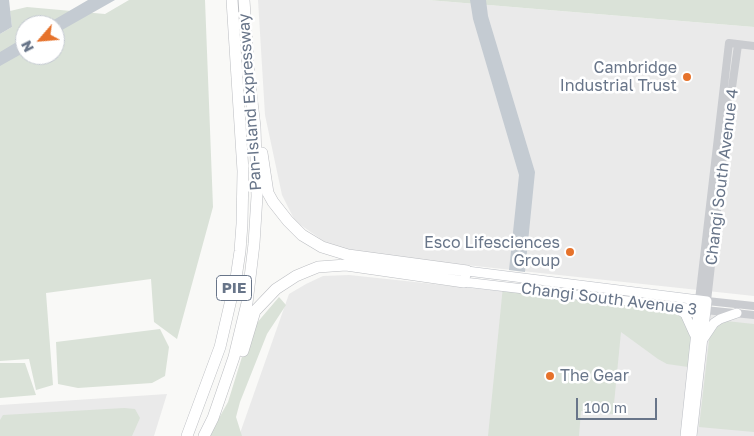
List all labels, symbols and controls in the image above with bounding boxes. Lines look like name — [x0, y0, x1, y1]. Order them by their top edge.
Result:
street label: Pan-Island Expressway — [234, 13, 266, 191]
north arrow — [15, 15, 65, 65]
text: N — [17, 38, 37, 55]
place label: Cambridge Industrial Trust — [560, 58, 677, 96]
marker: Cambridge Industrial Trust — [681, 71, 693, 83]
street label: Changi South Avenue 4 — [702, 88, 742, 266]
place label: Esco Lifesciences Group — [424, 233, 560, 271]
marker: Esco Lifesciences Group — [564, 246, 576, 258]
road number: PIE — [216, 276, 252, 300]
street label: Changi South Avenue 3 — [520, 279, 698, 319]
place label: The Gear — [560, 366, 629, 386]
marker: The Gear — [544, 370, 556, 382]
scale bar — [579, 388, 660, 420]
text: 100 m — [584, 398, 627, 416]

